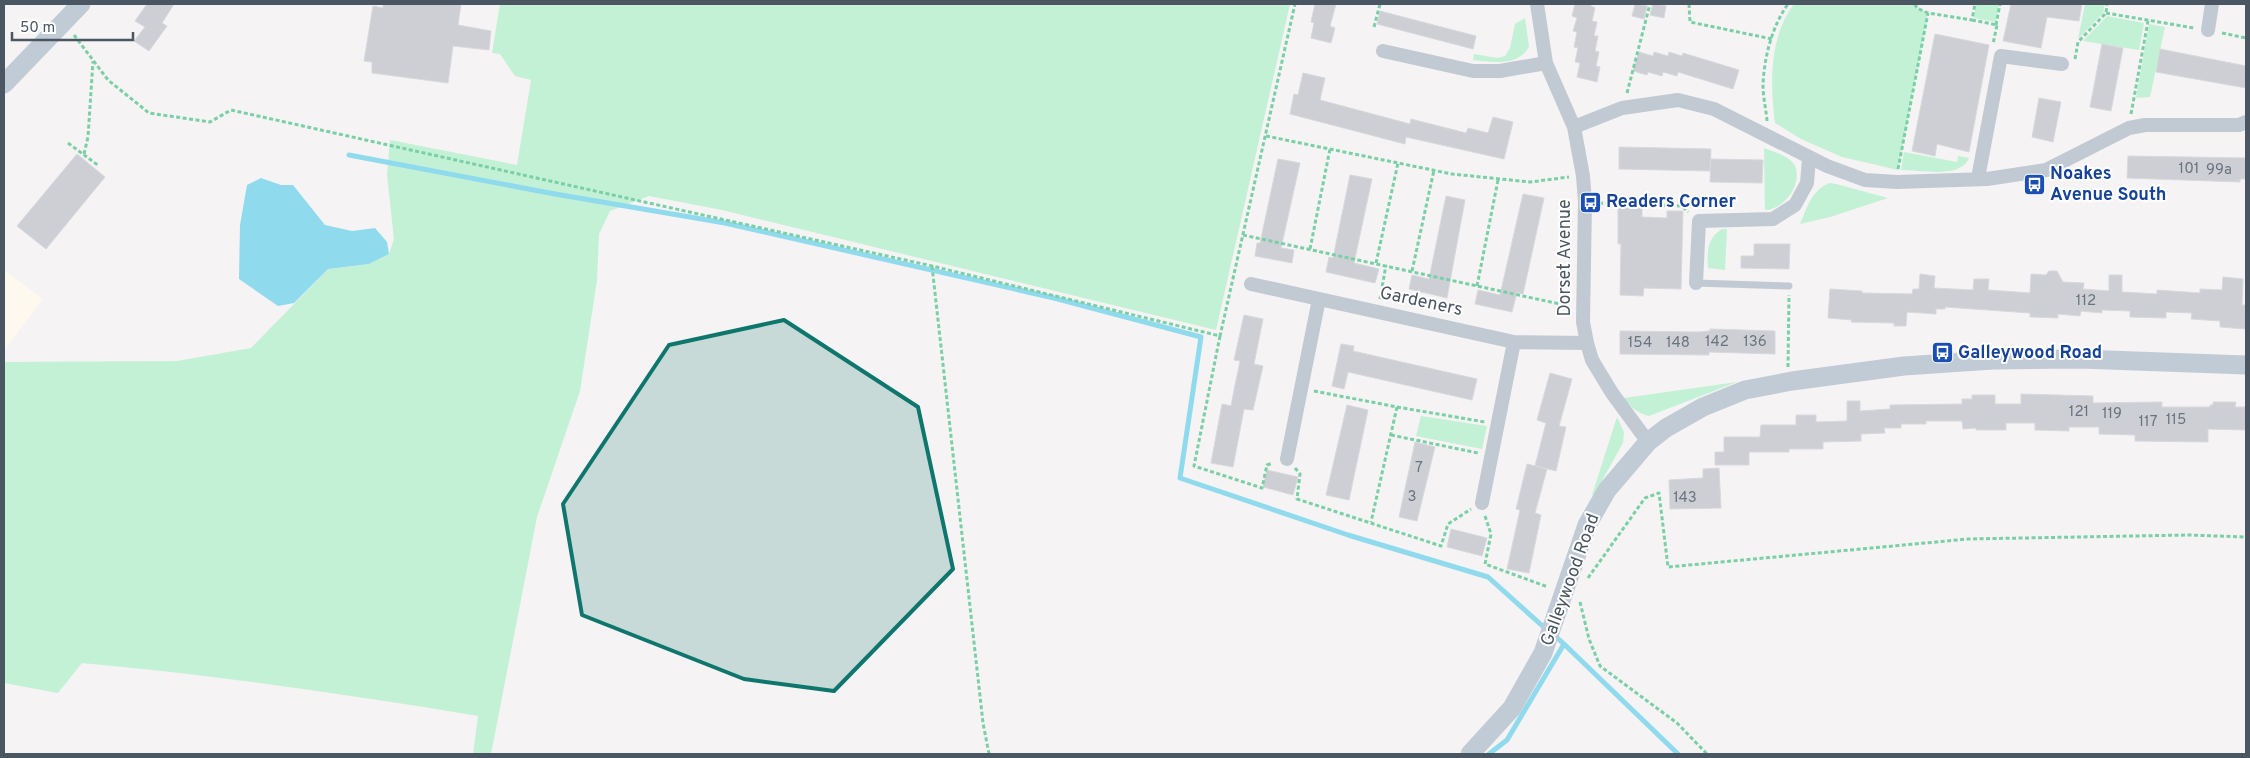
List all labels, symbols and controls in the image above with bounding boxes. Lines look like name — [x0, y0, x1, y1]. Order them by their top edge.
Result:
scale bar — [12, 10, 134, 42]
text: 50 m — [20, 19, 55, 38]
house number: 101 — [2179, 160, 2199, 179]
house number: 99a — [2206, 161, 2232, 180]
place label: Noakes Avenue South — [2050, 163, 2166, 207]
bus stop icon: Noakes Avenue South — [2022, 172, 2046, 196]
bus stop icon: Readers Corner — [1578, 190, 1602, 214]
place label: Readers Corner — [1606, 191, 1737, 214]
street label: Dorset Avenue — [1554, 199, 1577, 317]
street label: Gardeners — [1377, 282, 1465, 322]
house number: 112 — [2076, 292, 2096, 311]
house number: 142 — [1705, 333, 1729, 352]
house number: 136 — [1743, 333, 1767, 352]
house number: 154 — [1628, 334, 1652, 353]
house number: 148 — [1666, 334, 1690, 353]
bus stop icon: Galleywood Road — [1930, 341, 1954, 365]
place label: Galleywood Road — [1958, 342, 2102, 365]
house number: 121 — [2069, 403, 2089, 422]
house number: 119 — [2102, 405, 2122, 424]
house number: 115 — [2166, 411, 2186, 430]
house number: 117 — [2139, 413, 2158, 432]
house number: 7 — [1415, 459, 1423, 478]
house number: 3 — [1407, 488, 1417, 507]
house number: 143 — [1673, 489, 1697, 508]
street label: Galleywood Road — [1536, 511, 1606, 649]

